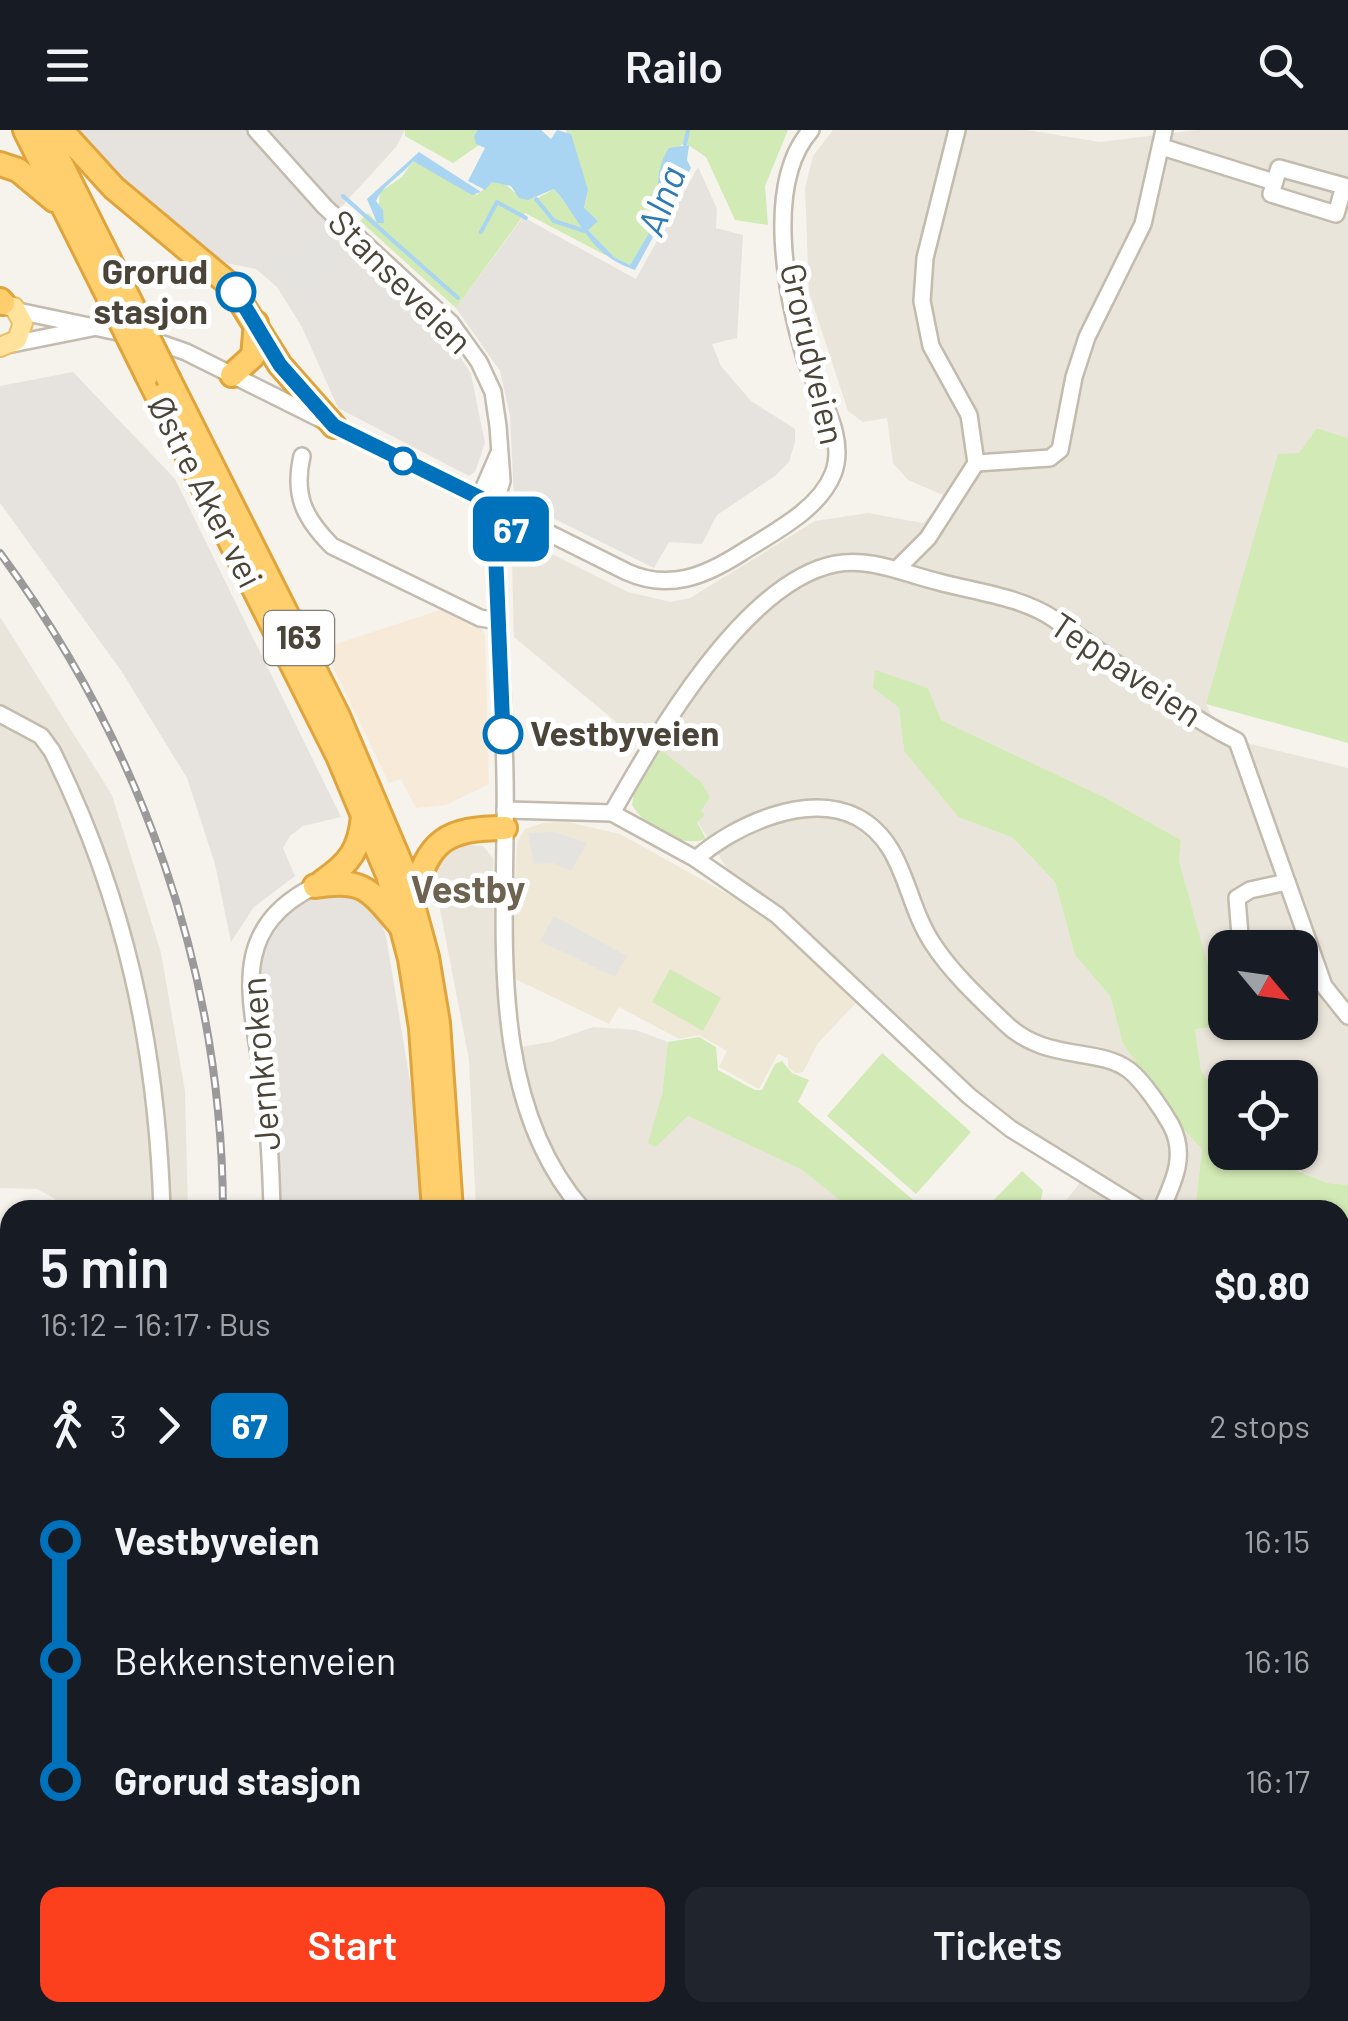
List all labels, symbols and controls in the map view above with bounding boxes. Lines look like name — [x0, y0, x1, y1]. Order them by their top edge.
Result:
icon: menu — [40, 38, 95, 93]
text: Railo — [625, 38, 723, 92]
icon: search — [1253, 38, 1308, 93]
water label: Alna — [626, 159, 694, 242]
street label: Stanseveien — [321, 200, 482, 361]
place label: Grorud stasjon — [94, 249, 208, 331]
street label: Grorudveien — [773, 259, 855, 448]
marker: Grorud stasjon — [217, 273, 255, 311]
street label: Østre Aker vei — [140, 388, 273, 594]
unlabelled marker — [390, 448, 416, 474]
line badge: 67 — [466, 496, 556, 562]
text: 67 — [493, 508, 529, 550]
street label: Teppaveien — [1043, 602, 1211, 734]
road number: 163 — [264, 611, 334, 665]
place label: Vestbyveien — [530, 711, 719, 753]
marker: Vestbyveien — [484, 715, 522, 753]
district label: Vestby — [410, 865, 526, 911]
north arrow — [1208, 930, 1318, 1040]
map controls — [1208, 930, 1318, 1170]
street label: Jernkroken — [231, 976, 288, 1153]
button: locate — [1208, 1060, 1318, 1170]
text: 5 min — [40, 1233, 170, 1299]
text: $0.80 — [1214, 1262, 1310, 1308]
text: 16:12 – 16:17 · Bus — [40, 1304, 271, 1342]
icon: walk — [40, 1398, 95, 1453]
icon: forward — [141, 1398, 196, 1453]
text: 67 — [231, 1404, 268, 1446]
text: 3 — [110, 1406, 126, 1444]
text: 2 stops — [1209, 1406, 1310, 1444]
text: Vestbyveien — [114, 1517, 320, 1563]
text: 16:15 — [1244, 1521, 1310, 1559]
text: Bekkenstenveien — [114, 1637, 396, 1683]
text: 16:16 — [1244, 1641, 1310, 1679]
text: Grorud stasjon — [114, 1757, 361, 1803]
text: 16:17 — [1245, 1761, 1310, 1799]
button: Start — [40, 1887, 665, 2002]
button: Tickets — [685, 1887, 1310, 2002]

